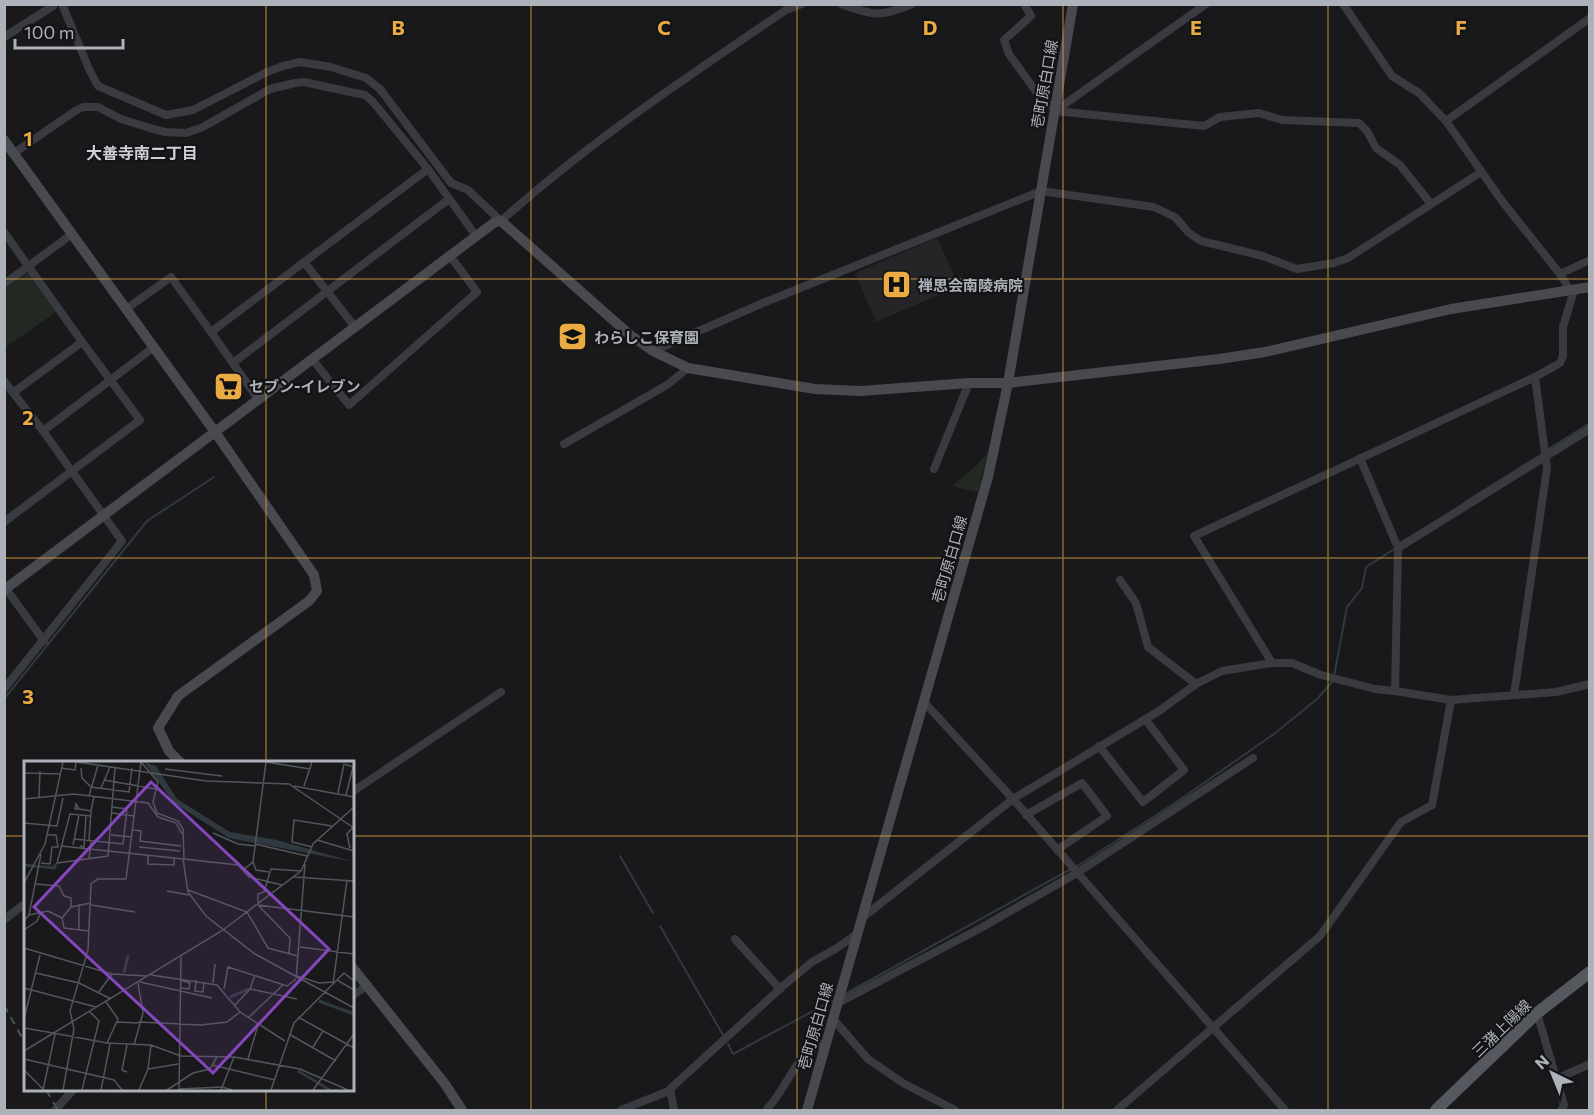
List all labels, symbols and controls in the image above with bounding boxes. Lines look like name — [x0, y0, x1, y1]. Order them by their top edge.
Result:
scale bar — [15, 12, 123, 50]
text: B — [391, 15, 405, 39]
text: C — [657, 15, 671, 39]
text: D — [923, 15, 937, 39]
text: E — [1190, 15, 1202, 39]
text: F — [1455, 15, 1467, 39]
text: 100 m — [24, 21, 74, 43]
street label: 壱町原白口線 — [1027, 38, 1061, 130]
text: 1 — [23, 126, 33, 150]
district label: 大善寺南二丁目 — [86, 143, 198, 162]
hospital icon: 禅思会南陵病院 — [881, 269, 913, 301]
place label: 禅思会南陵病院 — [917, 276, 1023, 294]
school or university icon: わらしこ保育園 — [557, 321, 589, 353]
place label: わらしこ保育園 — [594, 328, 699, 346]
supermarket icon: セブン-イレブン — [212, 370, 244, 402]
place label: セブン-イレブン — [249, 377, 360, 395]
text: 2 — [22, 405, 34, 429]
street label: 壱町原白口線 — [928, 513, 970, 605]
text: 3 — [22, 684, 34, 708]
inset map — [24, 761, 354, 1091]
street label: 壱町原白口線 — [794, 980, 836, 1072]
street label: 三潴上陽線 — [1468, 995, 1534, 1061]
north arrow — [1522, 1043, 1582, 1103]
text: N — [1531, 1051, 1552, 1073]

